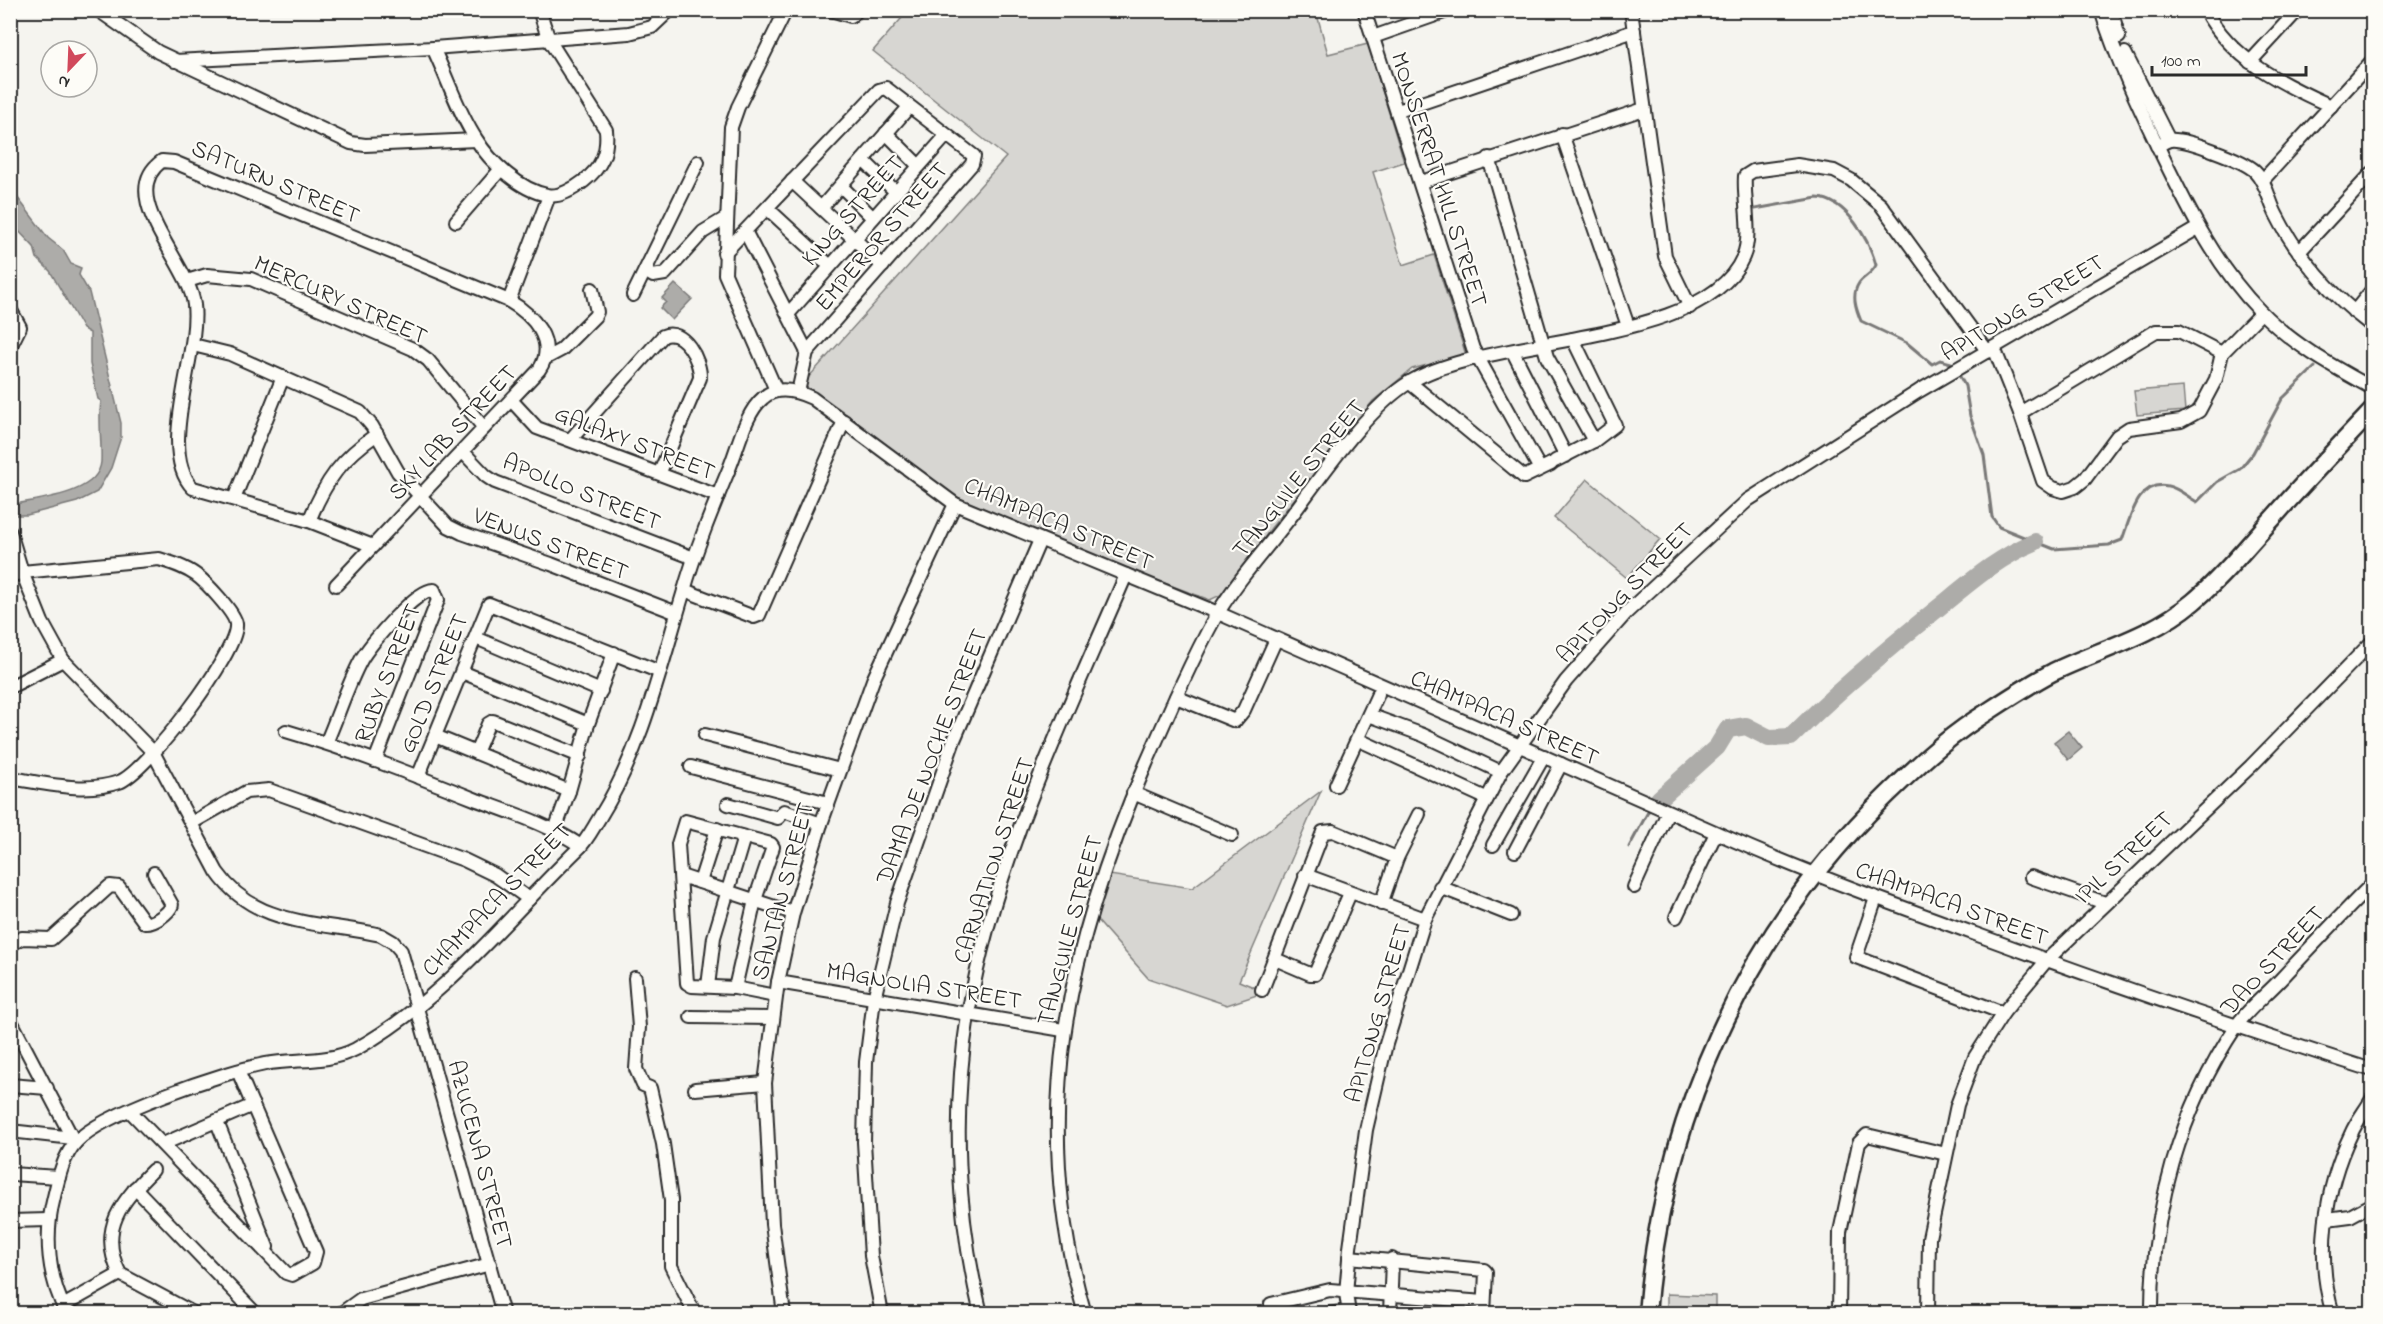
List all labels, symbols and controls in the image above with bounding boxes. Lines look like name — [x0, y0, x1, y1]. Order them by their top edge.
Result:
north arrow — [39, 39, 99, 99]
scale bar — [2152, 39, 2306, 77]
street label: MONSERRAT HILL STREET — [1380, 48, 1495, 312]
text: 100 m — [2161, 49, 2201, 75]
text: N — [54, 68, 74, 94]
street label: SATURN STREET — [185, 132, 365, 235]
street label: KING STREET — [794, 148, 914, 275]
street label: EMPEROR STREET — [808, 155, 958, 320]
street label: APITONG STREET — [1935, 246, 2112, 372]
street label: MERCURY STREET — [248, 247, 433, 355]
street label: SKY LAB STREET — [381, 358, 527, 510]
street label: TANGUILE STREET — [1225, 392, 1375, 566]
street label: GALAXY STREET — [549, 398, 720, 491]
street label: APOLLO STREET — [497, 446, 666, 541]
street label: CHAMPACA STREET — [958, 470, 1158, 581]
street label: VENUS STREET — [466, 499, 633, 591]
street label: APITONG STREET — [1549, 515, 1703, 672]
street label: RUBY STREET — [347, 599, 432, 749]
street label: GOLD STREET — [391, 609, 479, 759]
street label: DAMA DE NOCHE STREET — [868, 624, 998, 891]
street label: CHAMPACA STREET — [1404, 662, 1604, 777]
street label: CARNATION STREET — [946, 753, 1045, 968]
street label: SANTAN STREET — [744, 799, 825, 984]
street label: IPIL STREET — [2067, 804, 2182, 914]
street label: CHAMPACA STREET — [415, 815, 581, 986]
street label: TANGUILE STREET — [1029, 832, 1114, 1029]
street label: CHAMPACA STREET — [1850, 854, 2053, 957]
street label: DAO STREET — [2213, 899, 2334, 1025]
street label: APITONG STREET — [1337, 920, 1422, 1107]
street label: MAGNOLIA STREET — [824, 955, 1024, 1020]
street label: AZUCENA STREET — [437, 1057, 521, 1253]

